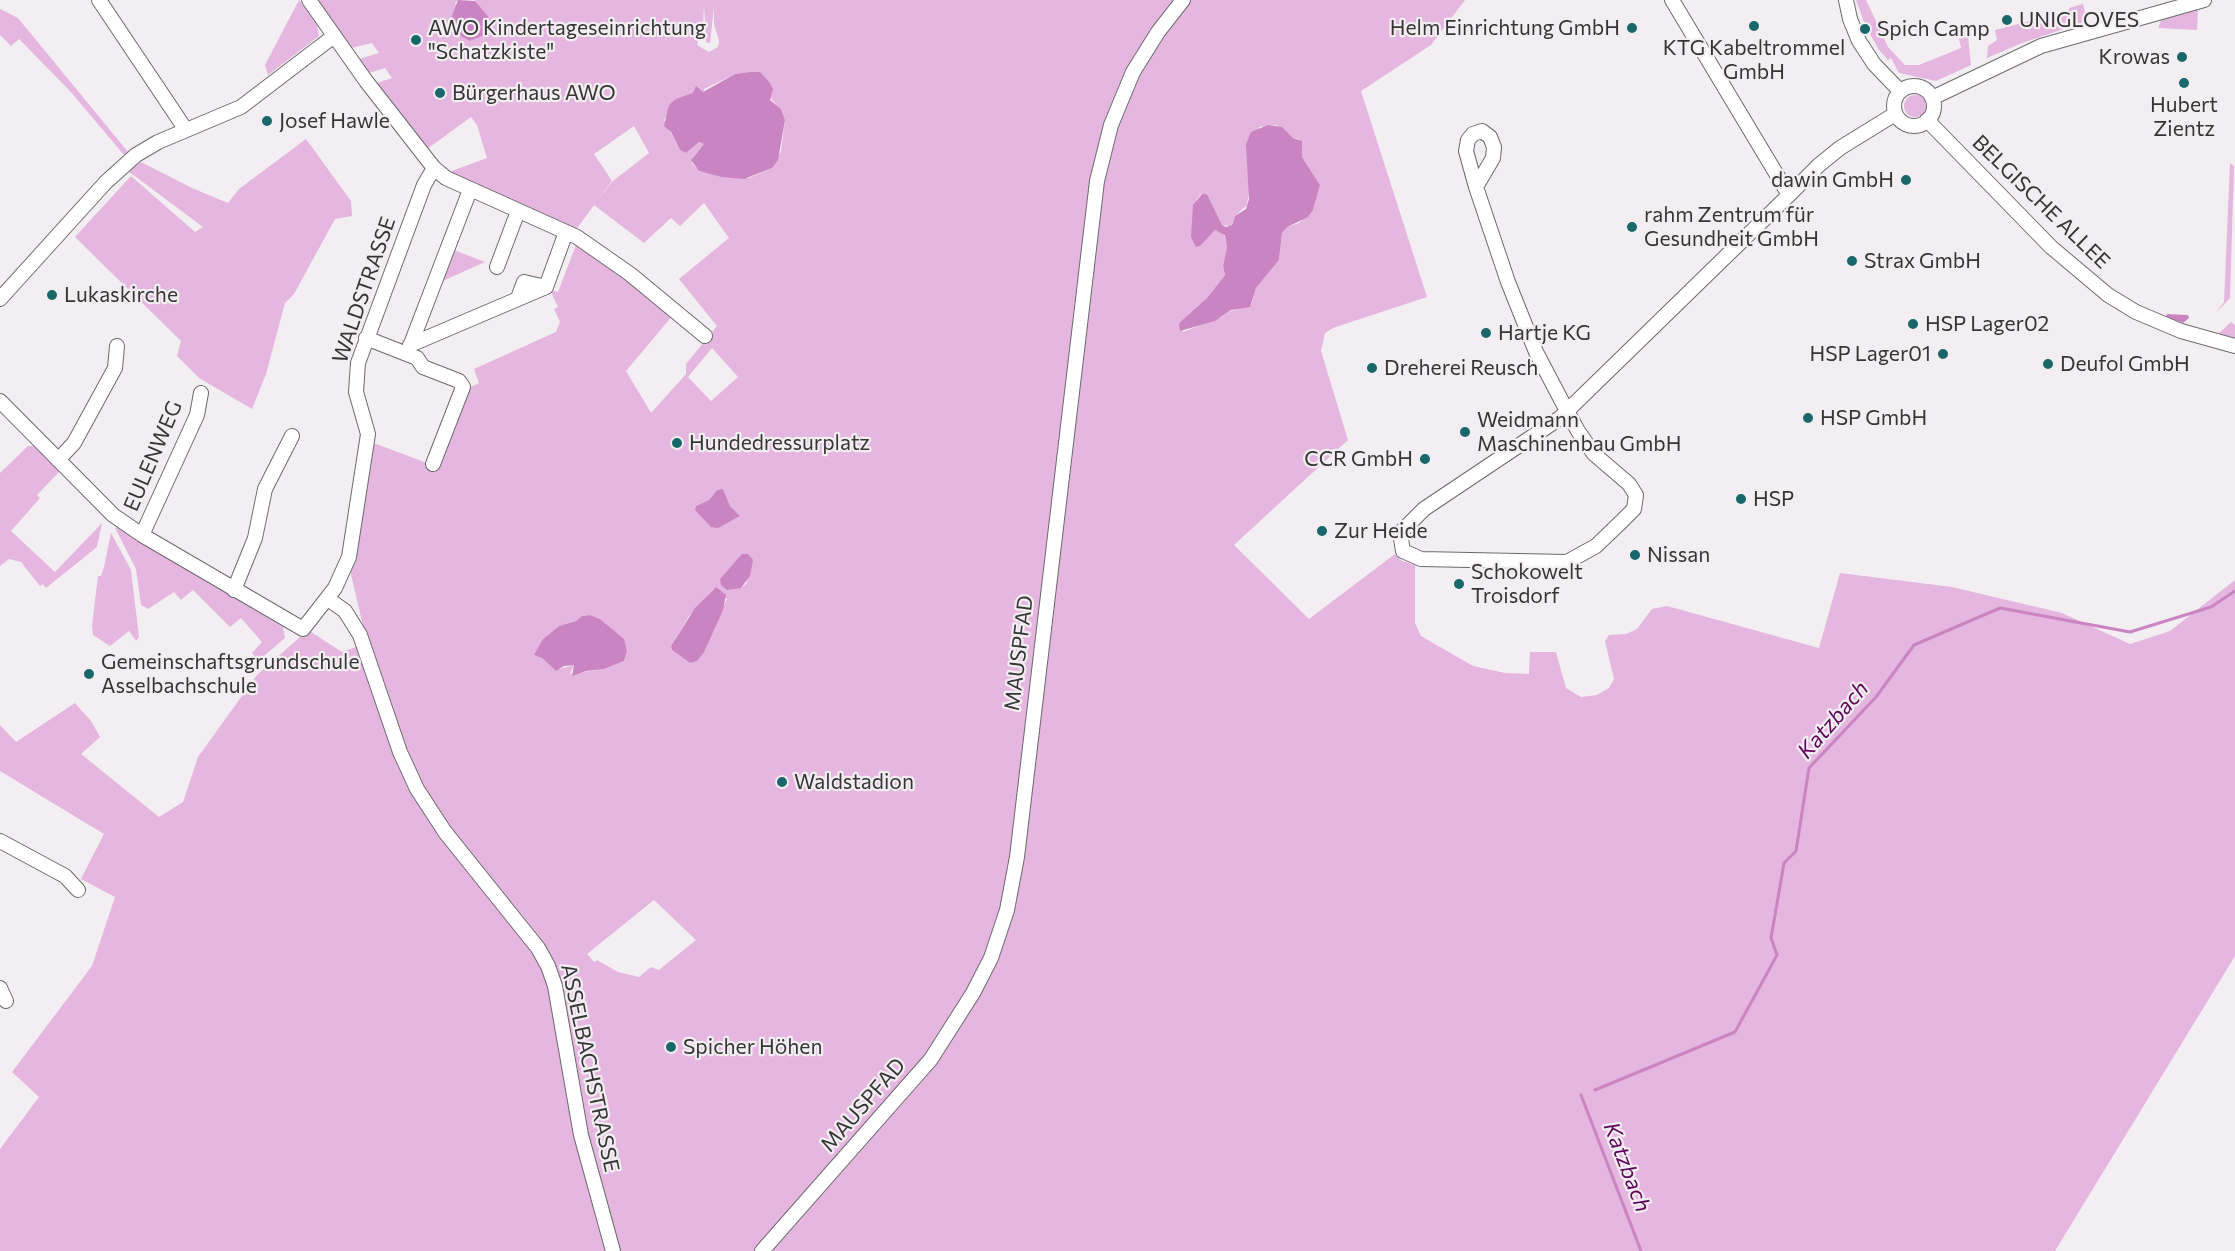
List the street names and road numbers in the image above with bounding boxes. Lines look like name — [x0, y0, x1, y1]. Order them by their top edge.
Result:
street label: BELGISCHE ALLEE — [1967, 130, 2115, 274]
street label: WALDSTRASSE — [327, 214, 401, 366]
street label: EULENWEG — [118, 397, 188, 515]
street label: MAUSPFAD — [999, 594, 1039, 712]
street label: ASSELBACHSTRASSE — [556, 962, 624, 1174]
street label: MAUSPFAD — [815, 1053, 911, 1157]

